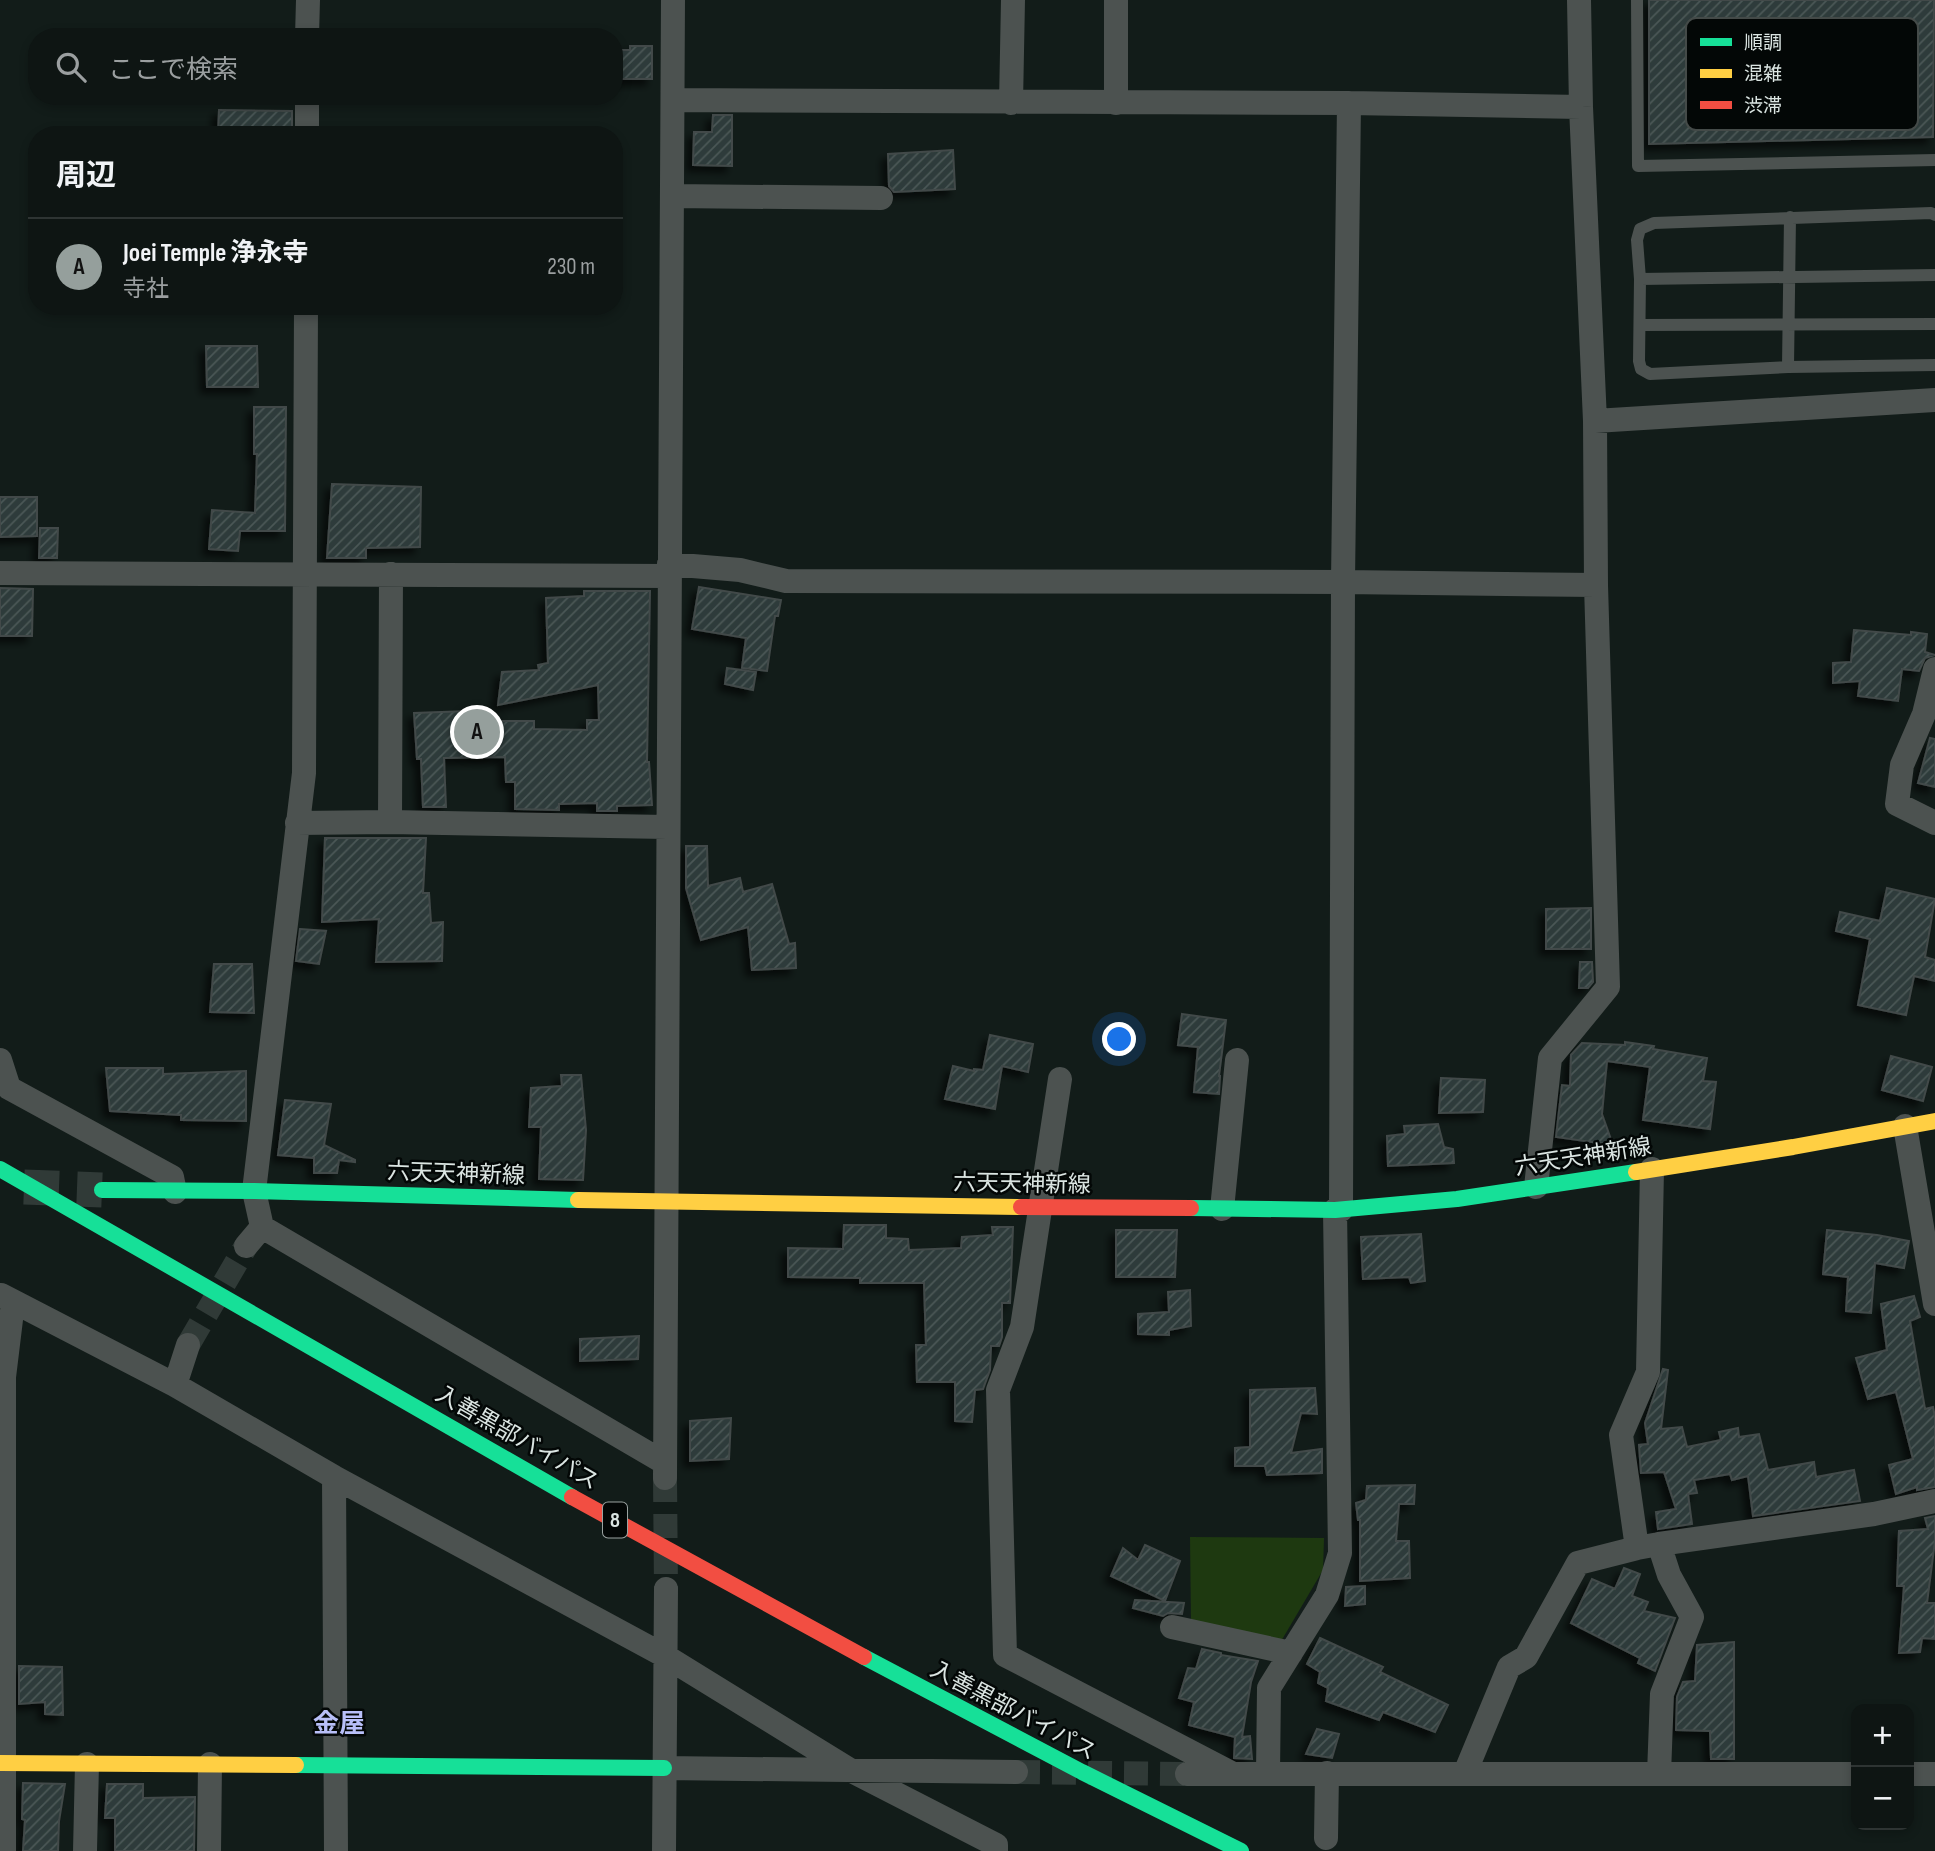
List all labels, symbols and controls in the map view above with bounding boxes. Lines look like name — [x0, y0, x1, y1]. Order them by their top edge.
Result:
legend — [1686, 18, 1918, 130]
search box — [28, 28, 623, 105]
text: 順調 — [1744, 32, 1782, 55]
icon: search — [52, 48, 90, 86]
text: ここで検索 — [108, 55, 238, 86]
text: 混雑 — [1744, 63, 1782, 86]
text: 渋滞 — [1744, 95, 1782, 118]
text: 周辺 — [56, 158, 116, 194]
text: Joei Temple 浄永寺 — [123, 238, 308, 269]
text: A — [74, 253, 84, 281]
text: 230 m — [547, 253, 595, 281]
text: 寺社 — [123, 275, 169, 303]
pin: A — [454, 706, 500, 758]
your location — [1102, 1022, 1136, 1056]
street label: 六天天神新線 — [1513, 1132, 1653, 1182]
street label: 六天天神新線 — [387, 1158, 525, 1190]
street label: 六天天神新線 — [953, 1169, 1091, 1199]
street label: 入善黒部バイパス — [431, 1380, 603, 1496]
road number: 8 — [603, 1502, 627, 1538]
street label: 入善黒部バイパス — [925, 1656, 1101, 1766]
map controls — [1851, 1704, 1914, 1830]
button: + — [1851, 1704, 1914, 1767]
district label: 金屋 — [313, 1709, 365, 1740]
button: − — [1851, 1767, 1914, 1830]

